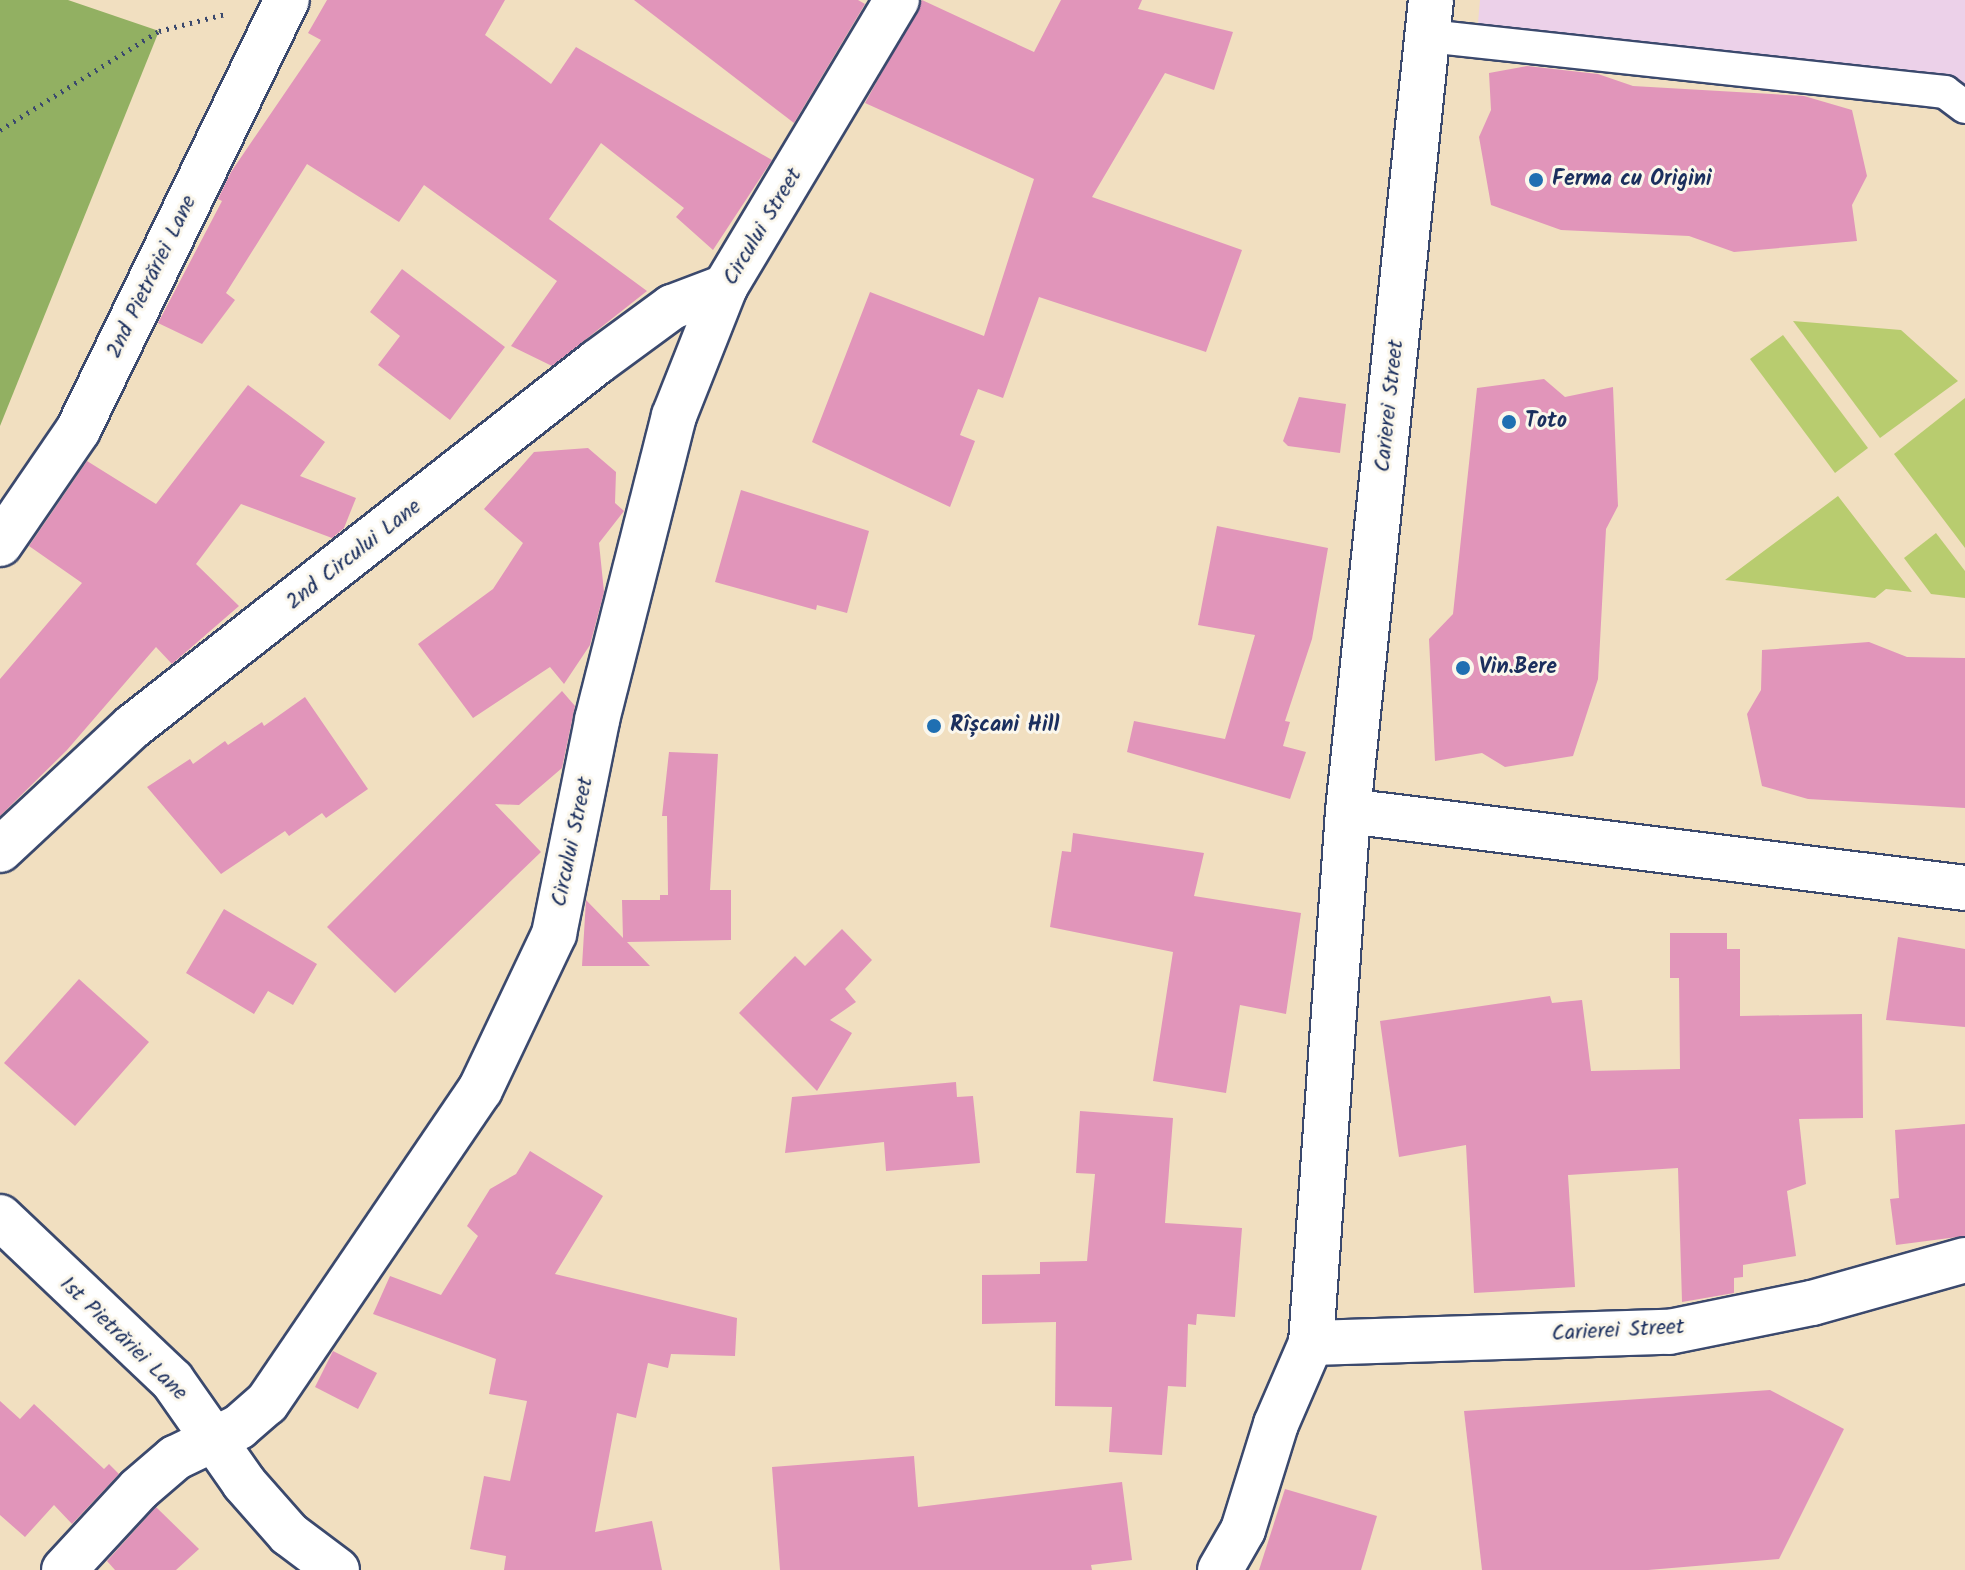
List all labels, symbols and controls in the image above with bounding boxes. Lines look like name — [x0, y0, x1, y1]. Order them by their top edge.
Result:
street label: Circului Street — [718, 164, 808, 290]
place label: Ferma cu Origini — [1552, 167, 1712, 193]
marker: Ferma cu Origini — [1527, 171, 1545, 189]
street label: 2nd Pietrăriei Lane — [101, 191, 203, 363]
street label: Carierei Street — [1370, 339, 1410, 473]
place label: Toto — [1525, 409, 1567, 435]
marker: Toto — [1500, 413, 1518, 431]
street label: 2nd Circului Lane — [281, 494, 427, 616]
place label: Vin.Bere — [1479, 655, 1557, 681]
marker: Vin.Bere — [1454, 659, 1472, 677]
place label: Rîșcani Hill — [950, 713, 1059, 739]
marker: Rîșcani Hill — [925, 717, 943, 735]
street label: Circului Street — [546, 775, 600, 909]
street label: 1st Pietrăriei Lane — [54, 1271, 192, 1407]
street label: Carierei Street — [1551, 1314, 1685, 1348]

